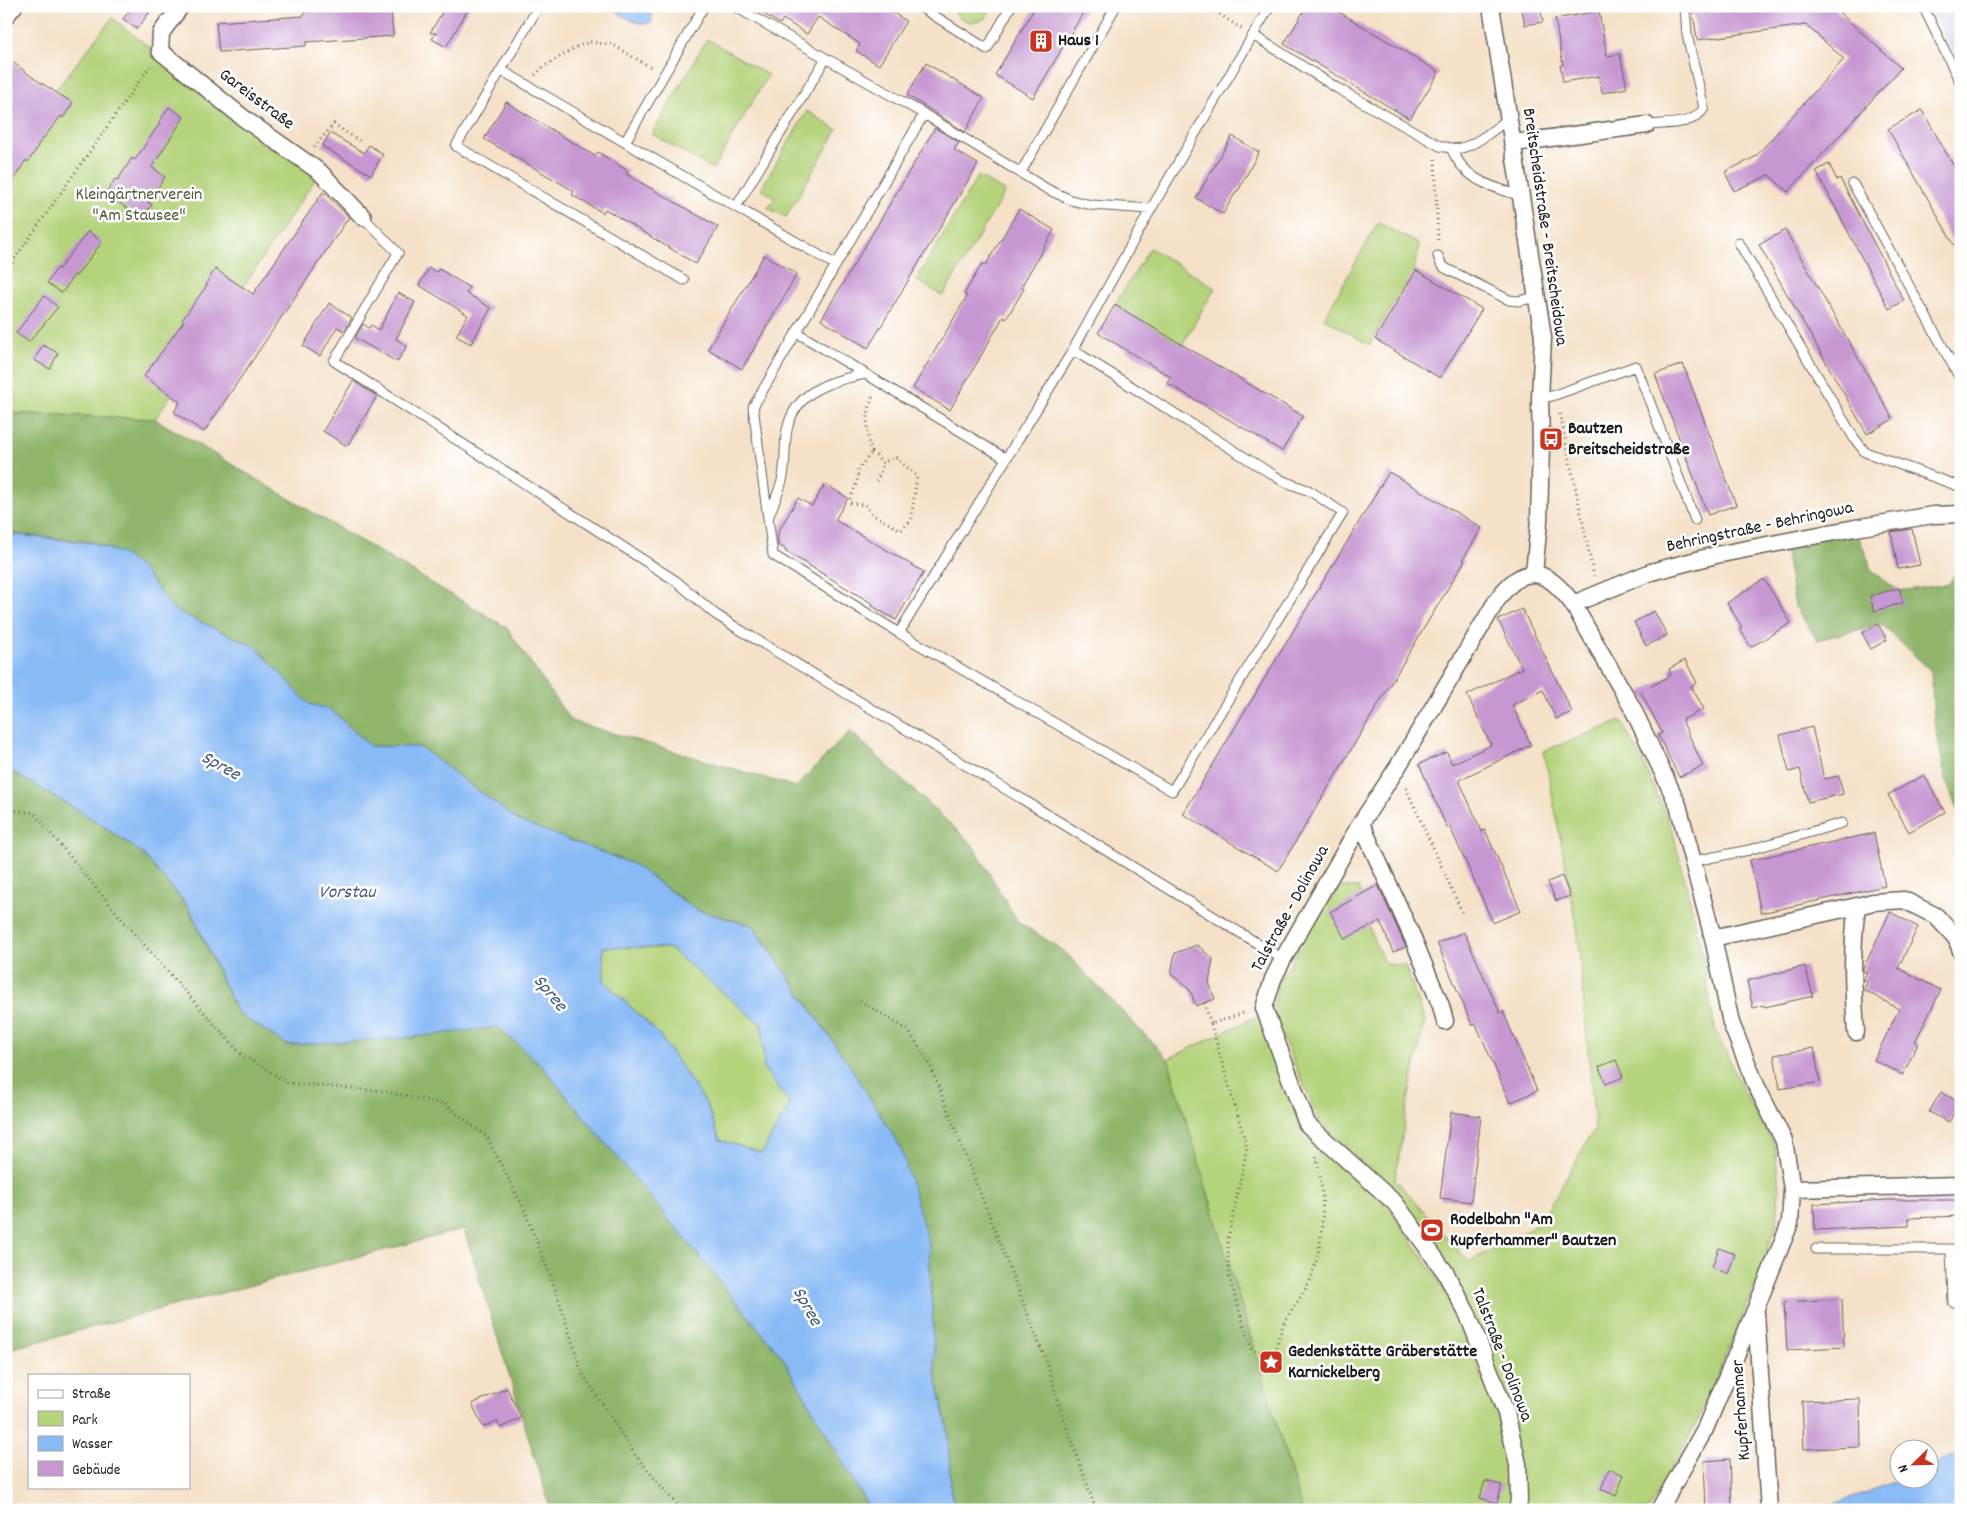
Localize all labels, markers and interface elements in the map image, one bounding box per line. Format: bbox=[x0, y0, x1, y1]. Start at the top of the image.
building icon: Haus 1 bbox=[1028, 28, 1054, 54]
place label: Haus 1 bbox=[1058, 29, 1099, 54]
street label: Gareisstraße bbox=[213, 63, 299, 137]
street label: Breitscheidstraße - Breitscheidowa bbox=[1515, 107, 1573, 348]
park label: Kleingärtnerverein "Am Stausee" bbox=[76, 183, 202, 229]
place label: Bautzen Breitscheidstraße bbox=[1568, 417, 1690, 463]
bus stop icon: Bautzen Breitscheidstraße bbox=[1538, 426, 1564, 452]
street label: Behringstraße - Behringowa bbox=[1664, 496, 1856, 560]
water label: Spree bbox=[196, 745, 246, 790]
street label: Talstraße - Dolinowa bbox=[1246, 841, 1336, 977]
water label: Vorstau bbox=[319, 880, 377, 907]
water label: Spree bbox=[526, 970, 574, 1020]
place label: Rodelbahn "Am Kupferhammer" Bautzen bbox=[1450, 1208, 1616, 1254]
sports icon: Rodelbahn "Am Kupferhammer" Bautzen bbox=[1419, 1217, 1445, 1243]
water label: Spree bbox=[784, 1283, 829, 1333]
street label: Talstraße - Dolinowa bbox=[1464, 1285, 1538, 1426]
place label: Gedenkstätte Gräberstätte Karnickelberg bbox=[1288, 1340, 1477, 1386]
place icon: Gedenkstätte Gräberstätte Karnickelberg bbox=[1258, 1349, 1284, 1375]
street label: Kupferhammer bbox=[1726, 1358, 1758, 1461]
legend bbox=[28, 1374, 190, 1488]
text: Straße bbox=[72, 1384, 111, 1406]
text: Park bbox=[72, 1410, 98, 1432]
text: Wasser bbox=[72, 1434, 113, 1456]
north arrow bbox=[1890, 1438, 1940, 1488]
text: Gebäude bbox=[72, 1460, 121, 1482]
text: N bbox=[1893, 1461, 1914, 1475]

